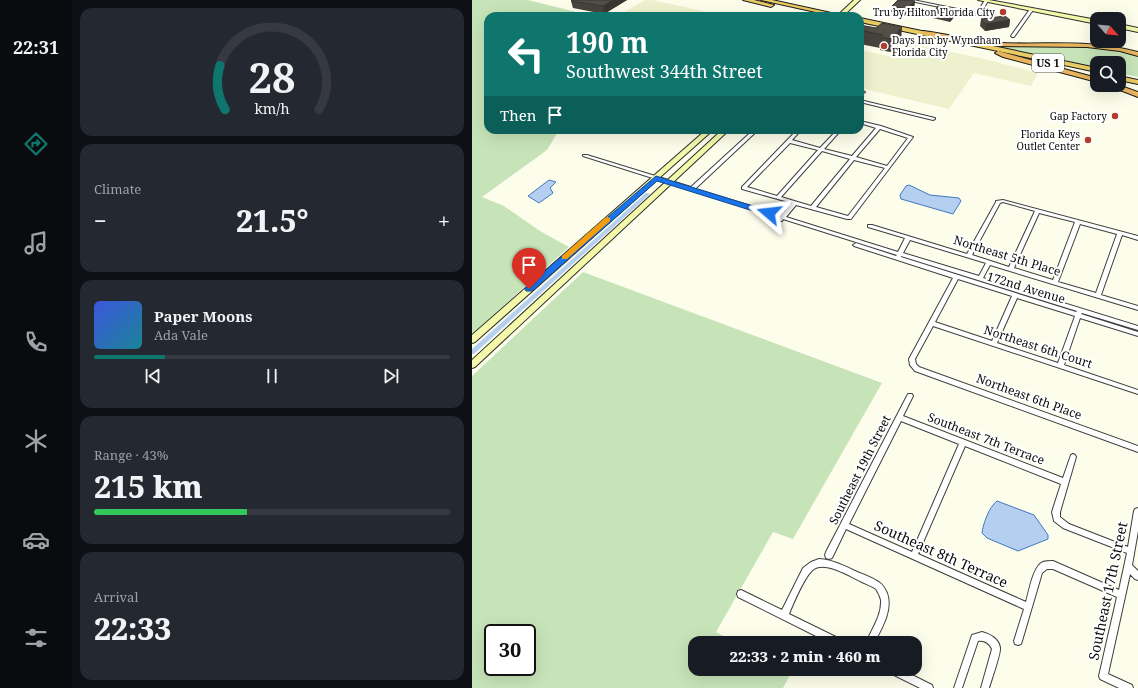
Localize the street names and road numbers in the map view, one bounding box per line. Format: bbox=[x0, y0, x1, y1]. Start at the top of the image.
road number: US 1 bbox=[1032, 54, 1064, 72]
street label: Northeast 5th Place bbox=[951, 231, 1063, 280]
street label: 172nd Avenue bbox=[985, 268, 1067, 308]
street label: Northeast 6th Court bbox=[982, 321, 1095, 372]
street label: Northeast 6th Place bbox=[974, 370, 1084, 424]
street label: Southeast 7th Terrace bbox=[925, 408, 1047, 469]
street label: Southeast 19th Street bbox=[825, 412, 895, 527]
street label: Southeast 8th Terrace bbox=[871, 515, 1011, 592]
street label: Southeast 17th Street bbox=[1084, 520, 1131, 662]

